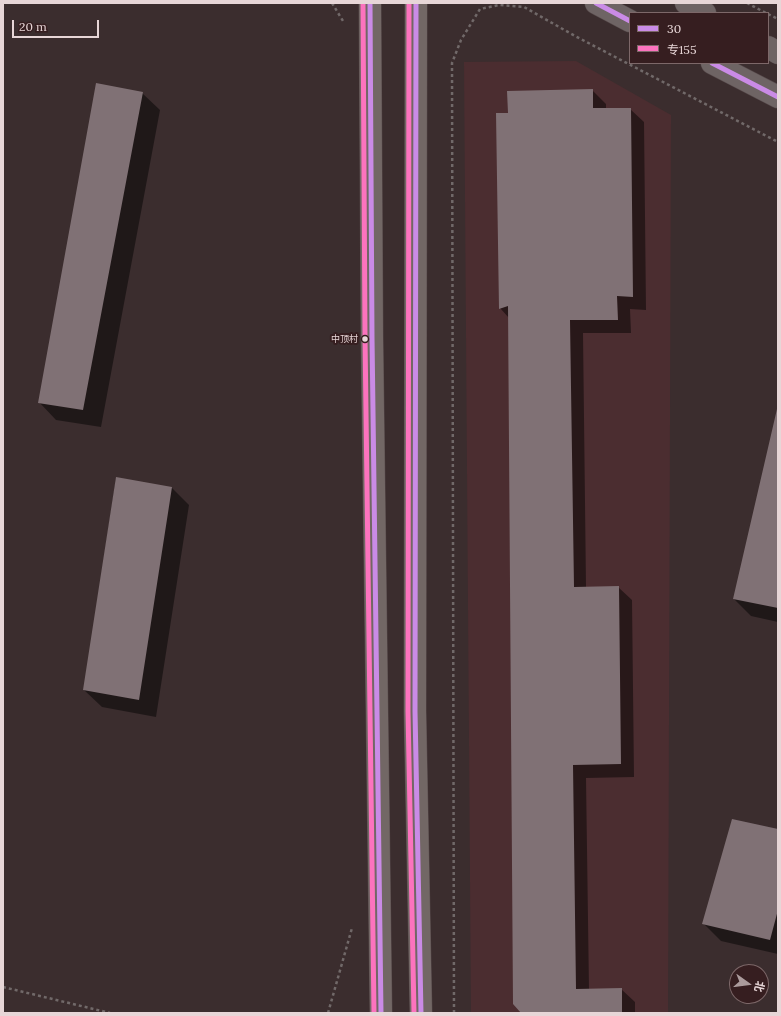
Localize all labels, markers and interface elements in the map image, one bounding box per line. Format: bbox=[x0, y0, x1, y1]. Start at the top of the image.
scale bar bbox=[14, 12, 101, 38]
legend bbox=[629, 12, 769, 64]
text: 20 m bbox=[19, 19, 47, 34]
text: 30 bbox=[667, 21, 681, 36]
text: 专155 bbox=[667, 42, 696, 57]
place label: 中顶村 bbox=[331, 334, 358, 344]
marker: 中顶村 bbox=[360, 334, 370, 344]
north arrow bbox=[729, 964, 769, 1004]
text: 北 bbox=[752, 980, 768, 994]

